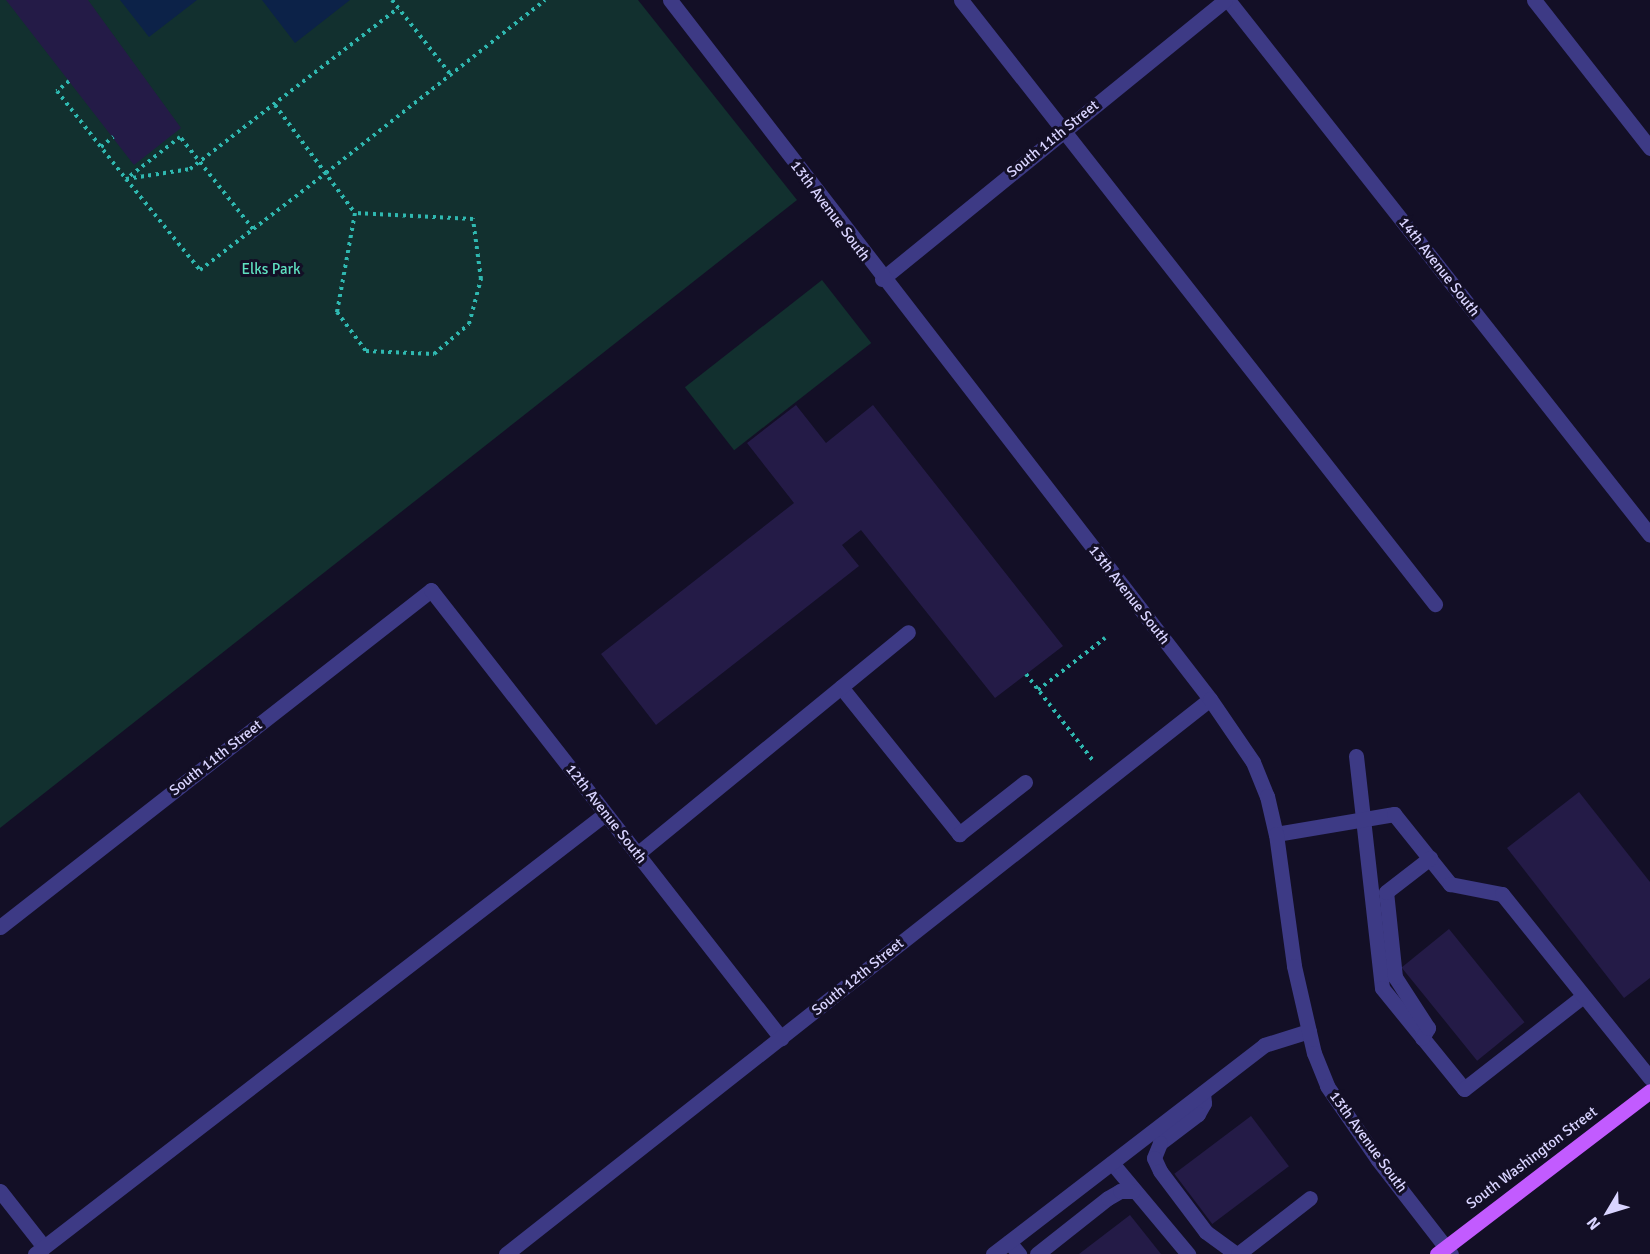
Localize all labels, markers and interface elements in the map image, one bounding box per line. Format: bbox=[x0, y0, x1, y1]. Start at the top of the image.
street label: South 11th Street bbox=[1003, 96, 1103, 182]
street label: 13th Avenue South bbox=[786, 157, 874, 265]
street label: 14th Avenue South bbox=[1395, 214, 1483, 320]
park label: Elks Park bbox=[241, 261, 301, 279]
street label: 13th Avenue South bbox=[1085, 542, 1173, 648]
street label: South 11th Street bbox=[166, 716, 266, 800]
street label: 12th Avenue South bbox=[562, 761, 650, 867]
street label: South 12th Street bbox=[808, 934, 908, 1020]
street label: 13th Avenue South bbox=[1325, 1088, 1411, 1196]
street label: South Washington Street bbox=[1463, 1103, 1601, 1213]
north arrow bbox=[1578, 1182, 1638, 1242]
text: N bbox=[1583, 1213, 1605, 1234]

